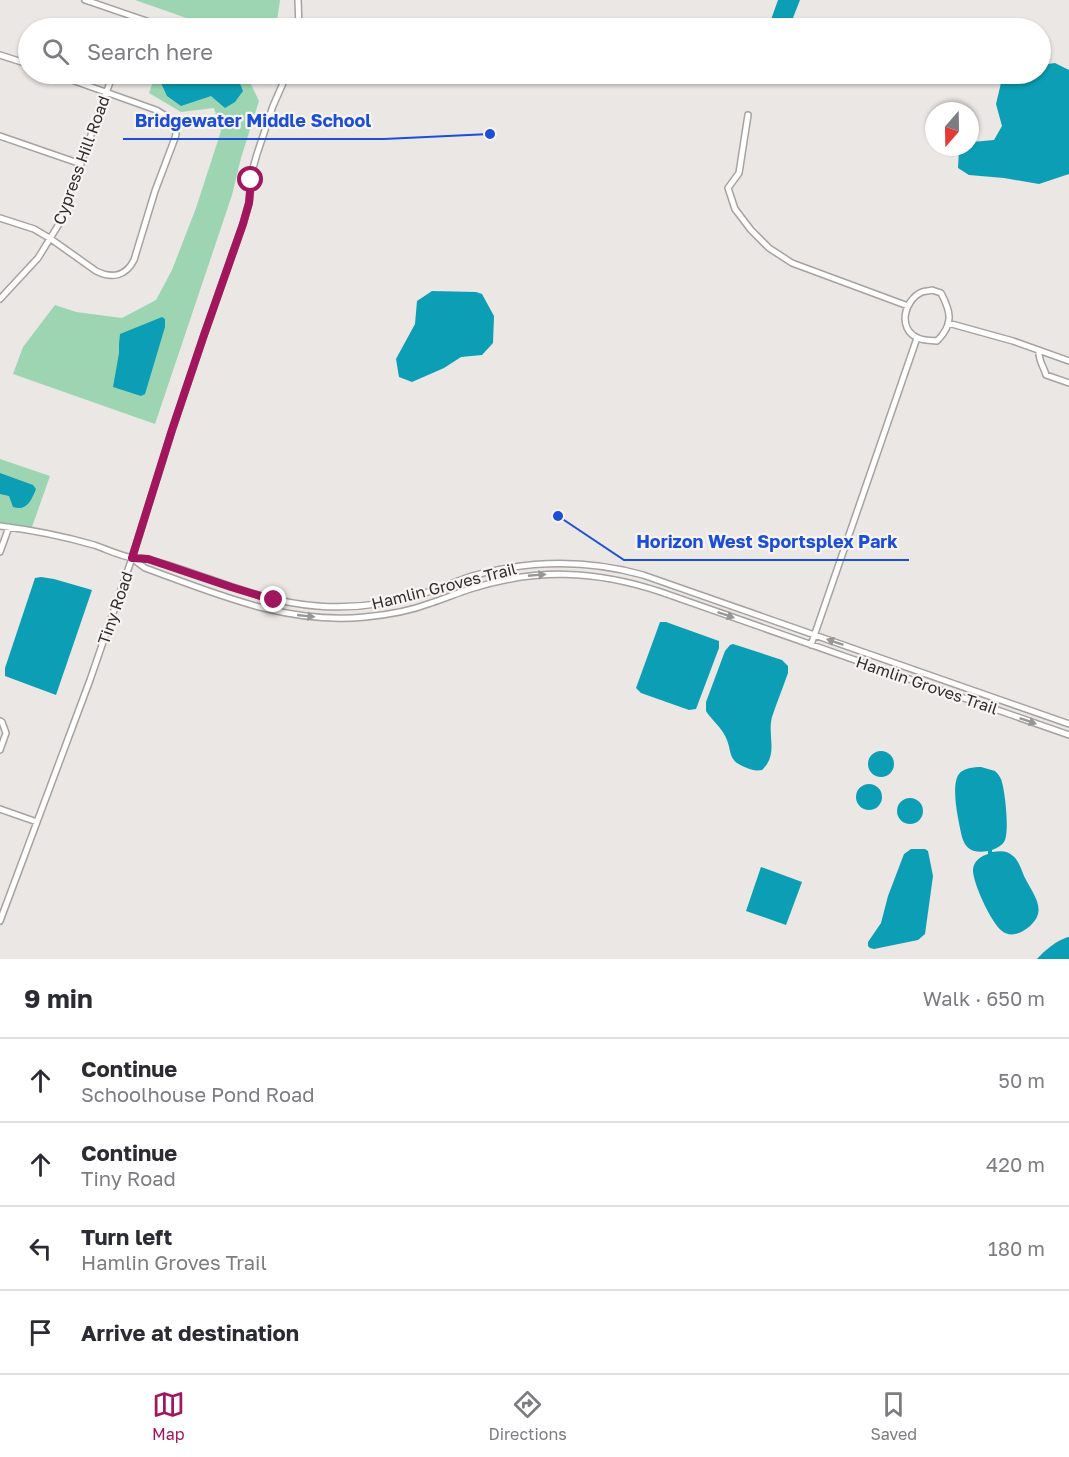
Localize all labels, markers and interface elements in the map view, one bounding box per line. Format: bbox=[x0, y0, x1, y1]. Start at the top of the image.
search box bbox=[18, 18, 1051, 84]
icon: search bbox=[39, 35, 72, 68]
text: Search here bbox=[87, 38, 213, 65]
street label: Cypress Hill Road bbox=[48, 93, 114, 227]
north arrow bbox=[925, 102, 979, 156]
callout: Bridgewater Middle School bbox=[123, 103, 384, 139]
text: Bridgewater Middle School bbox=[135, 109, 371, 131]
route start bbox=[237, 166, 263, 192]
callout: Horizon West Sportsplex Park bbox=[624, 524, 909, 560]
text: Horizon West Sportsplex Park bbox=[636, 530, 898, 552]
street label: Hamlin Groves Trail bbox=[369, 558, 519, 614]
street label: Tiny Road bbox=[93, 569, 137, 647]
one-way arrow bbox=[527, 570, 546, 580]
route end bbox=[260, 586, 286, 612]
one-way arrow bbox=[717, 610, 735, 620]
one-way arrow bbox=[296, 611, 315, 621]
one-way arrow bbox=[826, 636, 844, 646]
street label: Hamlin Groves Trail bbox=[853, 651, 1001, 719]
one-way arrow bbox=[1019, 716, 1037, 726]
text: 9 min bbox=[24, 983, 93, 1014]
text: Walk · 650 m bbox=[923, 986, 1045, 1010]
text: Continue bbox=[81, 1055, 177, 1082]
icon: ahead bbox=[24, 1064, 57, 1097]
text: 50 m bbox=[998, 1068, 1045, 1092]
text: Schoolhouse Pond Road bbox=[81, 1082, 315, 1106]
text: Continue bbox=[81, 1139, 177, 1166]
icon: ahead bbox=[24, 1148, 57, 1181]
text: 420 m bbox=[986, 1152, 1045, 1176]
text: Tiny Road bbox=[81, 1166, 176, 1190]
text: Turn left bbox=[81, 1223, 172, 1250]
icon: left bbox=[24, 1232, 57, 1265]
text: 180 m bbox=[988, 1236, 1045, 1260]
text: Hamlin Groves Trail bbox=[81, 1250, 267, 1274]
icon: arrive bbox=[24, 1316, 57, 1349]
text: Arrive at destination bbox=[81, 1319, 299, 1346]
tab: Map bbox=[152, 1388, 185, 1444]
tab: Directions bbox=[489, 1388, 567, 1444]
tab: Saved bbox=[870, 1388, 917, 1444]

